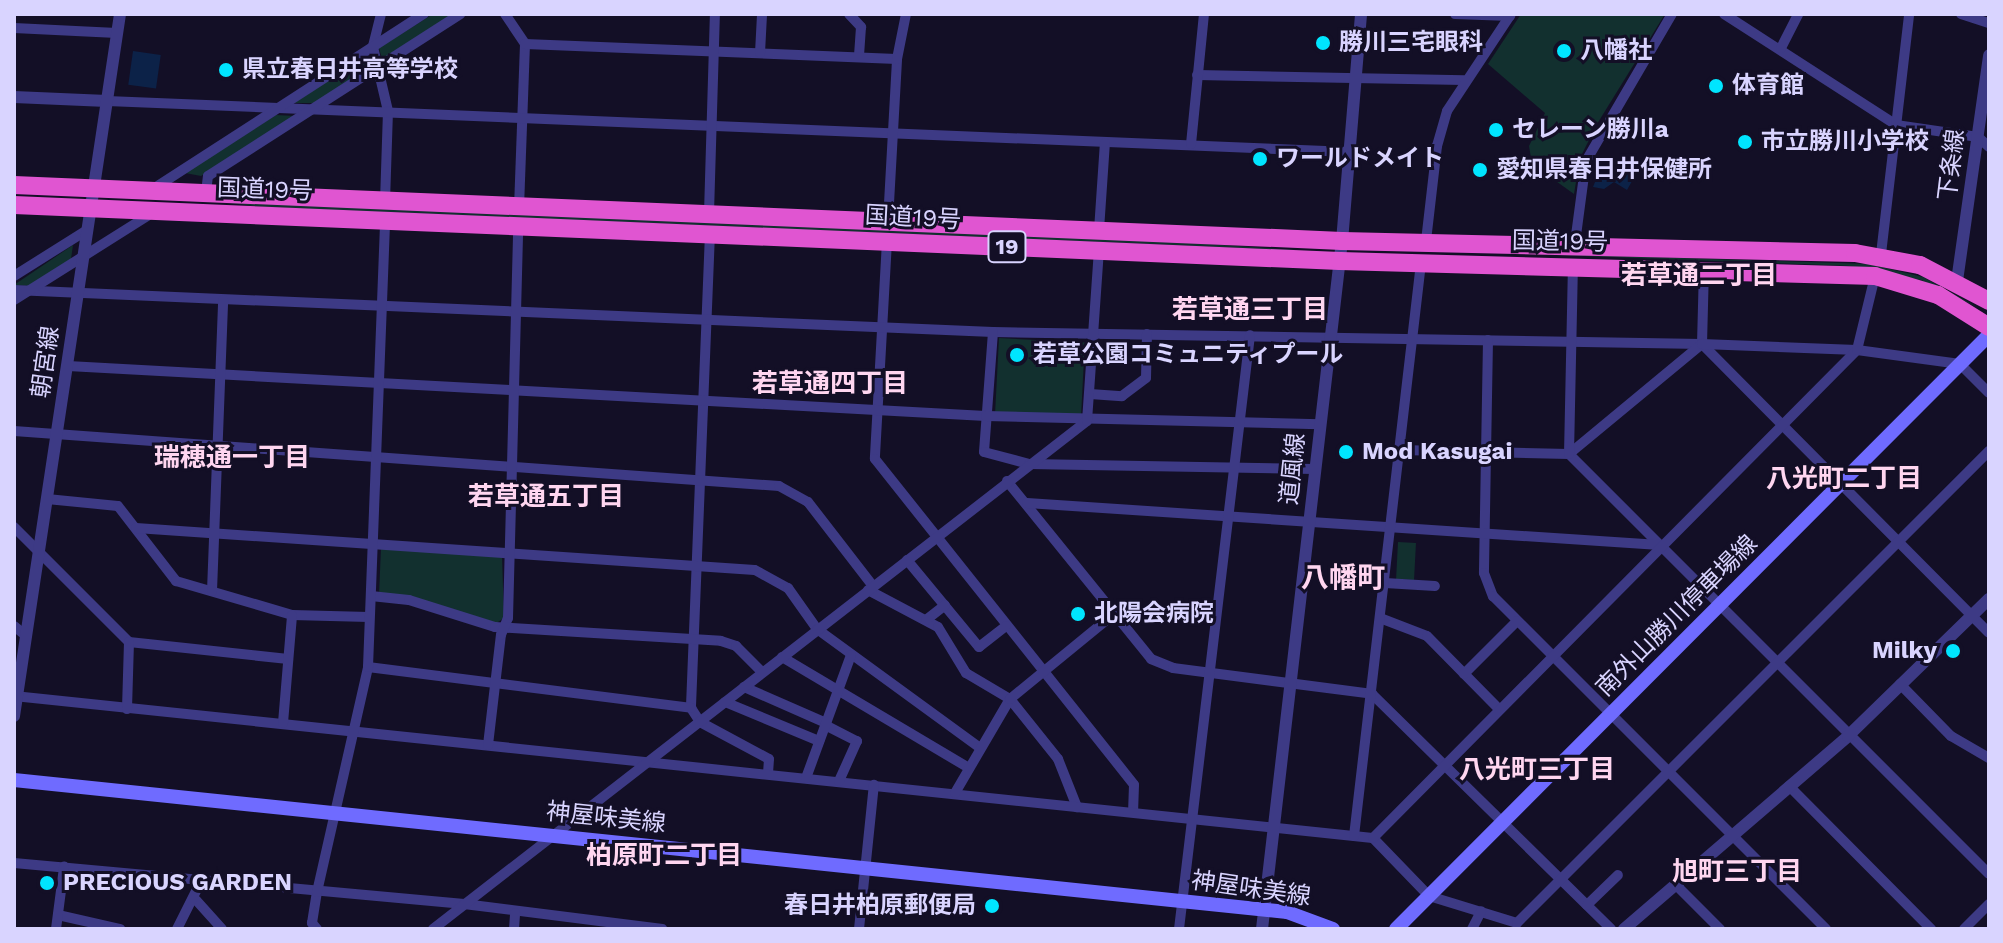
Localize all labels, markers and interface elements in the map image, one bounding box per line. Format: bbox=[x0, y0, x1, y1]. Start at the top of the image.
place label: 勝川三宅眼科 bbox=[1339, 29, 1483, 57]
marker: 勝川三宅眼科 bbox=[1314, 34, 1332, 52]
place label: 八幡社 bbox=[1580, 37, 1652, 65]
marker: 八幡社 bbox=[1555, 42, 1573, 60]
place label: 県立春日井高等学校 bbox=[242, 56, 458, 84]
marker: 県立春日井高等学校 bbox=[217, 61, 235, 79]
place label: 体育館 bbox=[1732, 72, 1804, 100]
marker: 体育館 bbox=[1707, 77, 1725, 95]
place label: セレーン勝川a bbox=[1512, 116, 1670, 144]
marker: セレーン勝川a bbox=[1487, 121, 1505, 139]
place label: 市立勝川小学校 bbox=[1761, 128, 1929, 156]
street label: 下条線 bbox=[1933, 128, 1971, 202]
marker: 市立勝川小学校 bbox=[1736, 133, 1754, 151]
place label: ワールドメイト bbox=[1276, 145, 1444, 173]
marker: ワールドメイト bbox=[1251, 150, 1269, 168]
place label: 愛知県春日井保健所 bbox=[1496, 156, 1712, 184]
marker: 愛知県春日井保健所 bbox=[1471, 161, 1489, 179]
street label: 国道19号 bbox=[216, 174, 314, 206]
street label: 国道19号 bbox=[864, 201, 962, 235]
street label: 国道19号 bbox=[1512, 227, 1608, 257]
road number: 19 bbox=[987, 229, 1027, 265]
district label: 若草通二丁目 bbox=[1621, 260, 1777, 292]
district label: 若草通三丁目 bbox=[1172, 294, 1328, 326]
street label: 朝宮線 bbox=[27, 324, 65, 400]
place label: 若草公園コミュニティプール bbox=[1033, 341, 1345, 369]
marker: 若草公園コミュニティプール bbox=[1008, 346, 1026, 364]
district label: 若草通四丁目 bbox=[752, 368, 908, 400]
street label: 道風線 bbox=[1275, 432, 1311, 506]
place label: Mod Kasugai bbox=[1362, 438, 1512, 466]
district label: 瑞穂通一丁目 bbox=[154, 442, 310, 474]
marker: Mod Kasugai bbox=[1337, 443, 1355, 461]
district label: 八光町二丁目 bbox=[1766, 463, 1922, 495]
district label: 若草通五丁目 bbox=[468, 481, 624, 513]
street label: 南外山勝川停車場線 bbox=[1590, 529, 1764, 703]
district label: 八幡町 bbox=[1301, 561, 1385, 595]
place label: 北陽会病院 bbox=[1094, 600, 1214, 628]
marker: 北陽会病院 bbox=[1069, 605, 1087, 623]
place label: Milky bbox=[1872, 637, 1937, 665]
marker: Milky bbox=[1944, 642, 1962, 660]
district label: 八光町三丁目 bbox=[1459, 754, 1615, 786]
street label: 神屋味美線 bbox=[545, 797, 667, 839]
district label: 柏原町二丁目 bbox=[586, 840, 742, 872]
district label: 旭町三丁目 bbox=[1672, 856, 1802, 888]
street label: 神屋味美線 bbox=[1190, 866, 1312, 912]
place label: PRECIOUS GARDEN bbox=[63, 869, 292, 897]
marker: PRECIOUS GARDEN bbox=[38, 874, 56, 892]
place label: 春日井柏原郵便局 bbox=[784, 892, 976, 920]
marker: 春日井柏原郵便局 bbox=[983, 897, 1001, 915]

